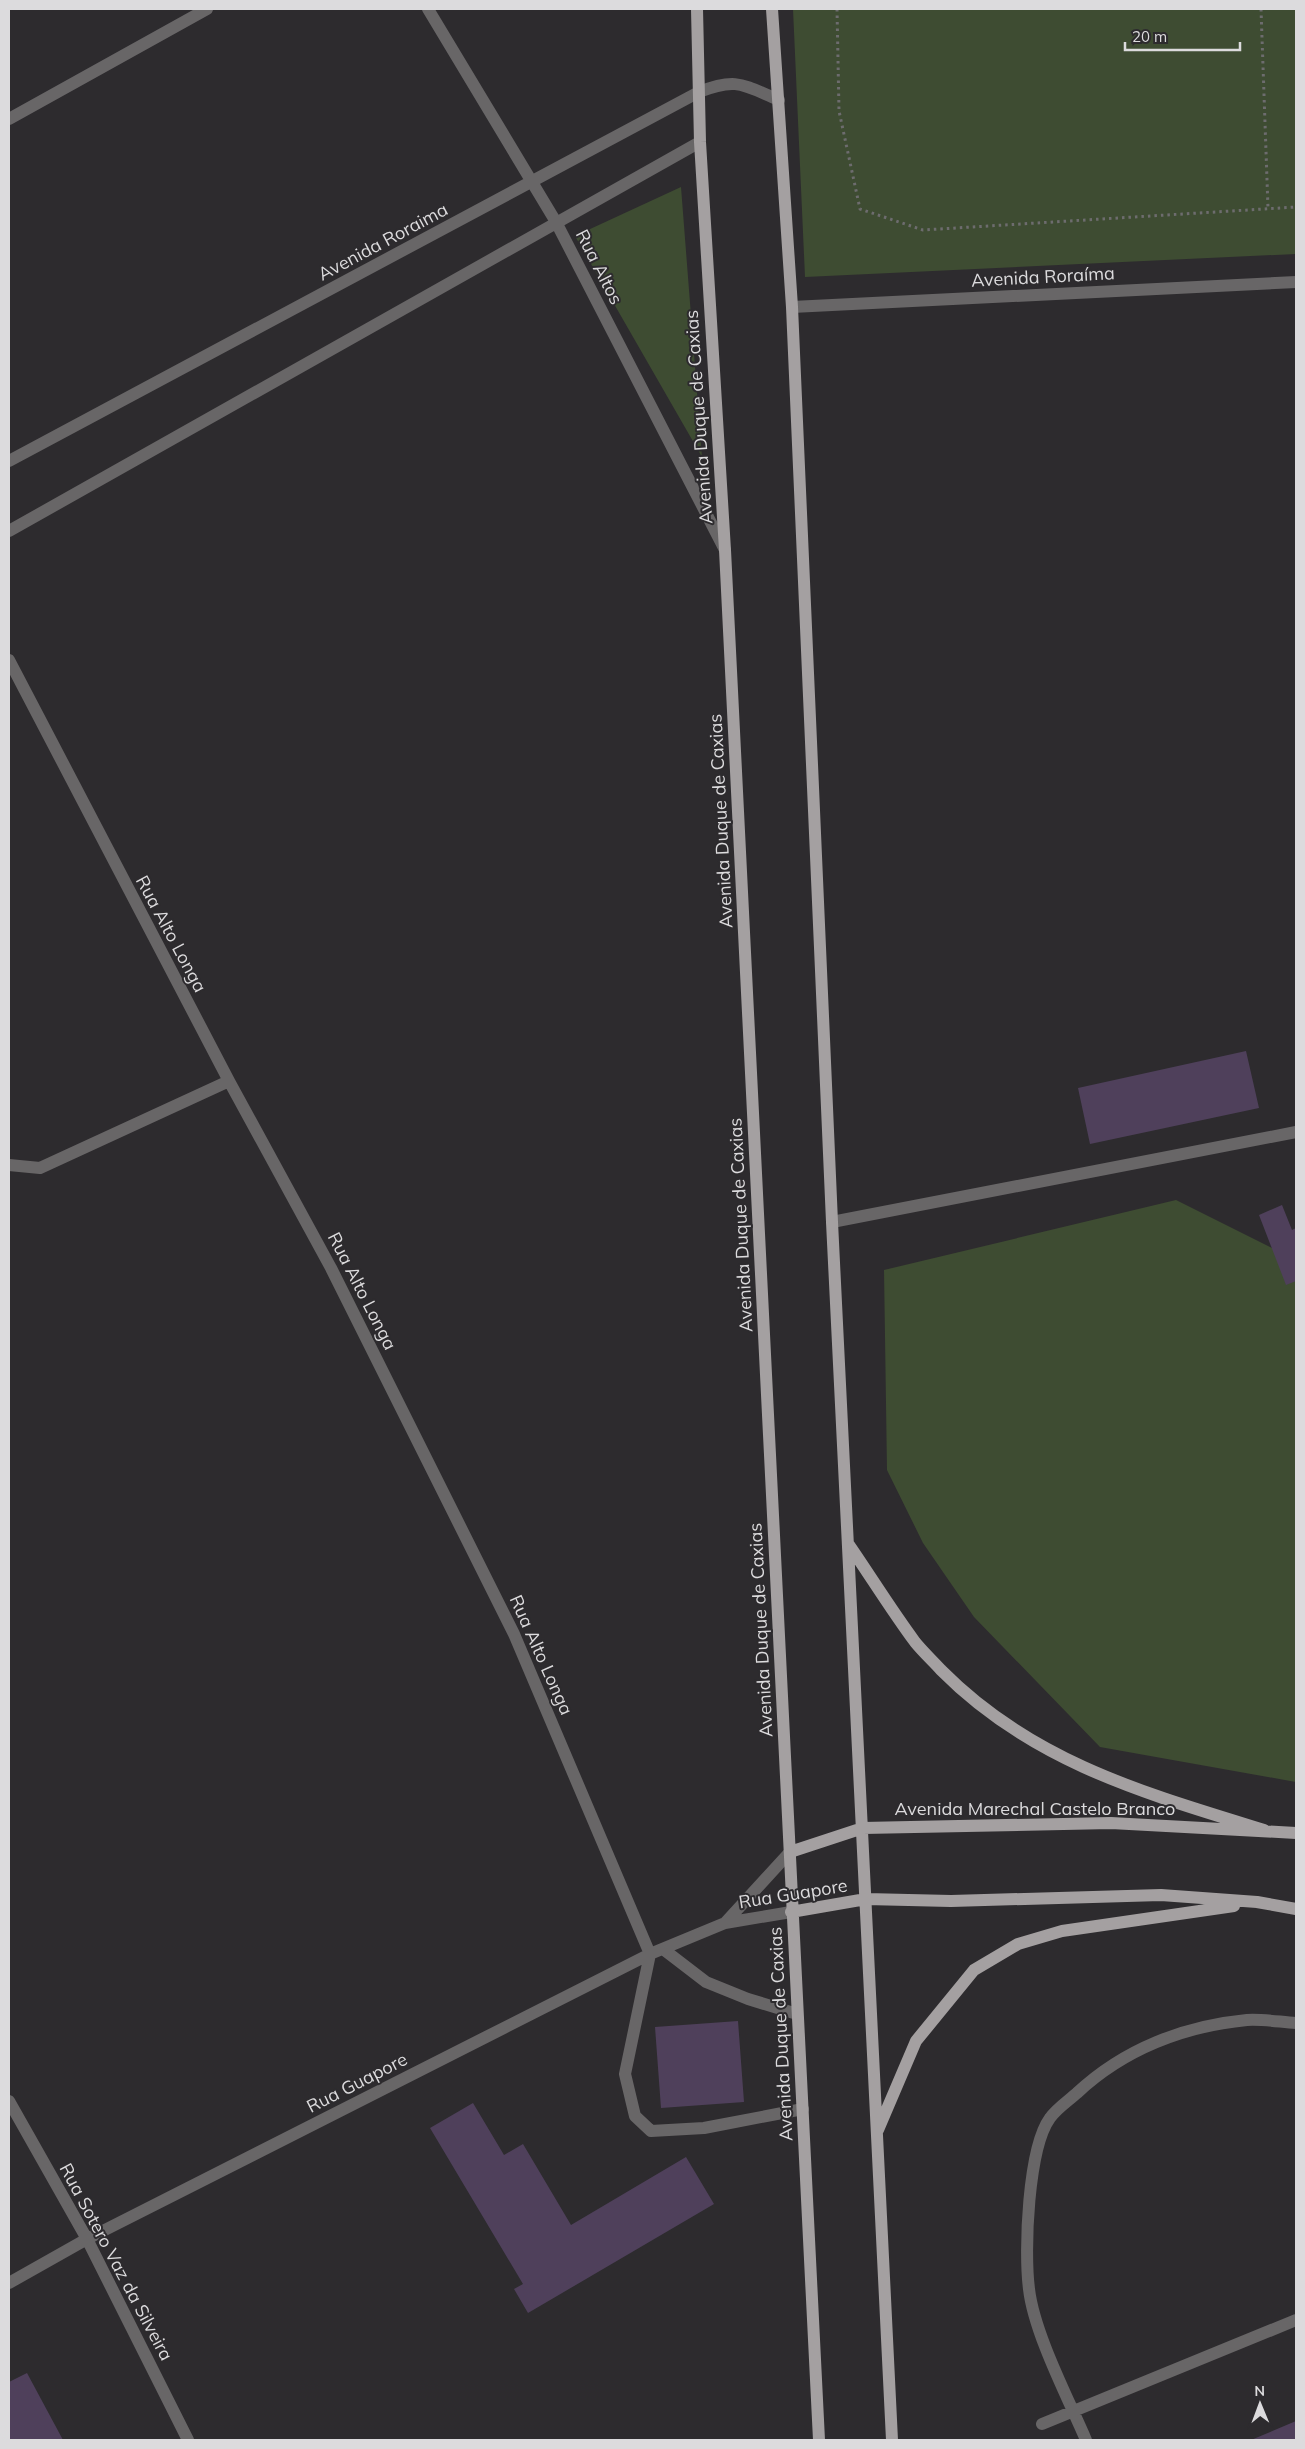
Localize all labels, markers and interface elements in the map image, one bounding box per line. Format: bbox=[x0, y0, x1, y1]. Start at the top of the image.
scale bar bbox=[1125, 20, 1240, 52]
text: 20 m bbox=[1132, 27, 1167, 46]
street label: Avenida Roraima bbox=[314, 198, 452, 285]
street label: Rua Altos bbox=[571, 225, 628, 308]
street label: Avenida Roraíma bbox=[971, 261, 1115, 292]
street label: Avenida Duque de Caxias bbox=[680, 309, 717, 525]
street label: Avenida Duque de Caxias bbox=[703, 713, 738, 929]
street label: Rua Alto Longa bbox=[131, 871, 212, 996]
street label: Avenida Duque de Caxias bbox=[723, 1117, 758, 1333]
street label: Rua Alto Longa bbox=[323, 1228, 402, 1354]
street label: Avenida Duque de Caxias bbox=[743, 1522, 778, 1738]
street label: Rua Alto Longa bbox=[505, 1591, 578, 1719]
street label: Avenida Marechal Castelo Branco bbox=[895, 1797, 1175, 1820]
street label: Rua Guapore bbox=[737, 1874, 849, 1913]
street label: Avenida Duque de Caxias bbox=[763, 1926, 798, 2142]
street label: Rua Guapore bbox=[303, 2047, 411, 2118]
street label: Rua Sotero Vaz da Silveira bbox=[55, 2159, 178, 2364]
north arrow bbox=[1235, 2379, 1285, 2429]
text: N bbox=[1254, 2382, 1265, 2400]

